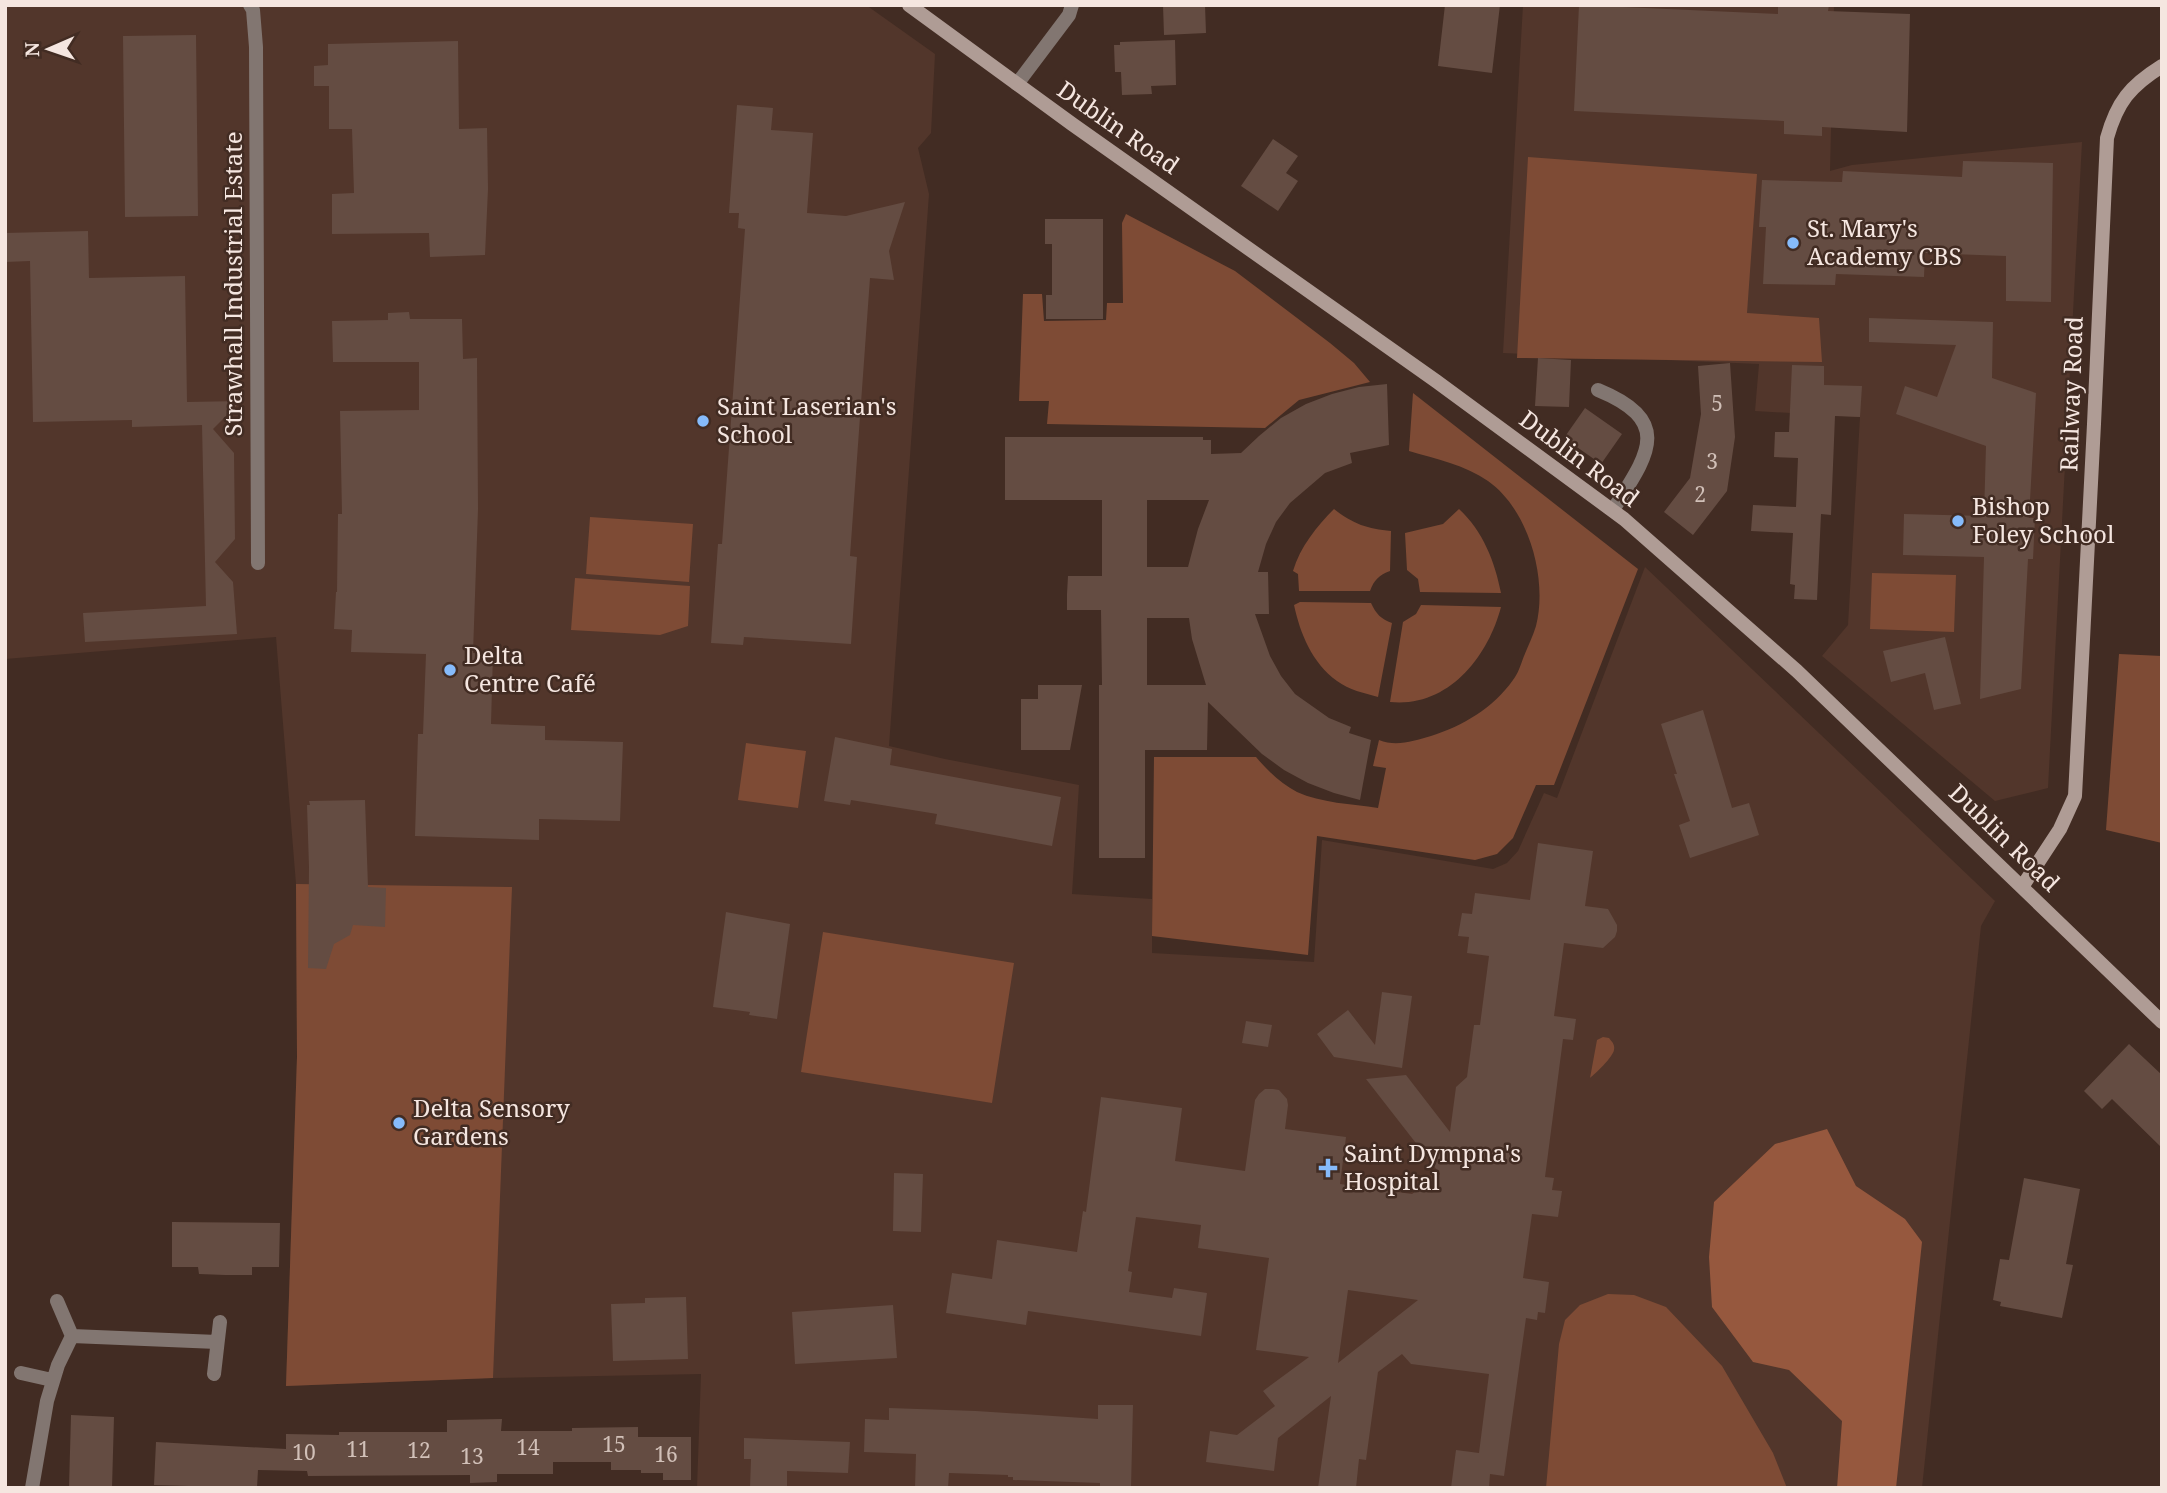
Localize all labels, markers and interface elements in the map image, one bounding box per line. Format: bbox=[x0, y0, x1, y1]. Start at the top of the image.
north arrow bbox=[14, 14, 84, 84]
text: N bbox=[19, 42, 45, 58]
street label: Dublin Road bbox=[1051, 72, 1187, 181]
street label: Strawhall Industrial Estate bbox=[216, 131, 249, 437]
place label: St. Mary's Academy CBS bbox=[1807, 211, 1962, 272]
marker: St. Mary's Academy CBS bbox=[1785, 235, 1801, 251]
street label: Railway Road bbox=[2051, 315, 2090, 472]
place label: Saint Laserian's School bbox=[717, 389, 897, 450]
house number: 5 bbox=[1711, 389, 1723, 417]
street label: Dublin Road bbox=[1513, 402, 1647, 514]
marker: Saint Laserian's School bbox=[695, 413, 711, 429]
house number: 3 bbox=[1706, 447, 1718, 475]
house number: 2 bbox=[1694, 480, 1706, 508]
place label: Bishop Foley School bbox=[1972, 489, 2115, 550]
marker: Bishop Foley School bbox=[1950, 513, 1966, 529]
place label: Delta Centre Café bbox=[464, 638, 596, 699]
marker: Delta Centre Café bbox=[442, 662, 458, 678]
street label: Dublin Road bbox=[1942, 776, 2068, 898]
place label: Delta Sensory Gardens bbox=[413, 1091, 570, 1152]
marker: Delta Sensory Gardens bbox=[391, 1115, 407, 1131]
place label: Saint Dympna's Hospital bbox=[1344, 1136, 1521, 1197]
marker: Saint Dympna's Hospital bbox=[1318, 1158, 1338, 1178]
house number: 15 bbox=[602, 1430, 626, 1458]
house number: 14 bbox=[516, 1433, 540, 1461]
house number: 11 bbox=[346, 1435, 370, 1463]
house number: 12 bbox=[407, 1436, 431, 1464]
house number: 10 bbox=[292, 1438, 316, 1466]
house number: 16 bbox=[654, 1440, 678, 1468]
house number: 13 bbox=[460, 1442, 484, 1470]

